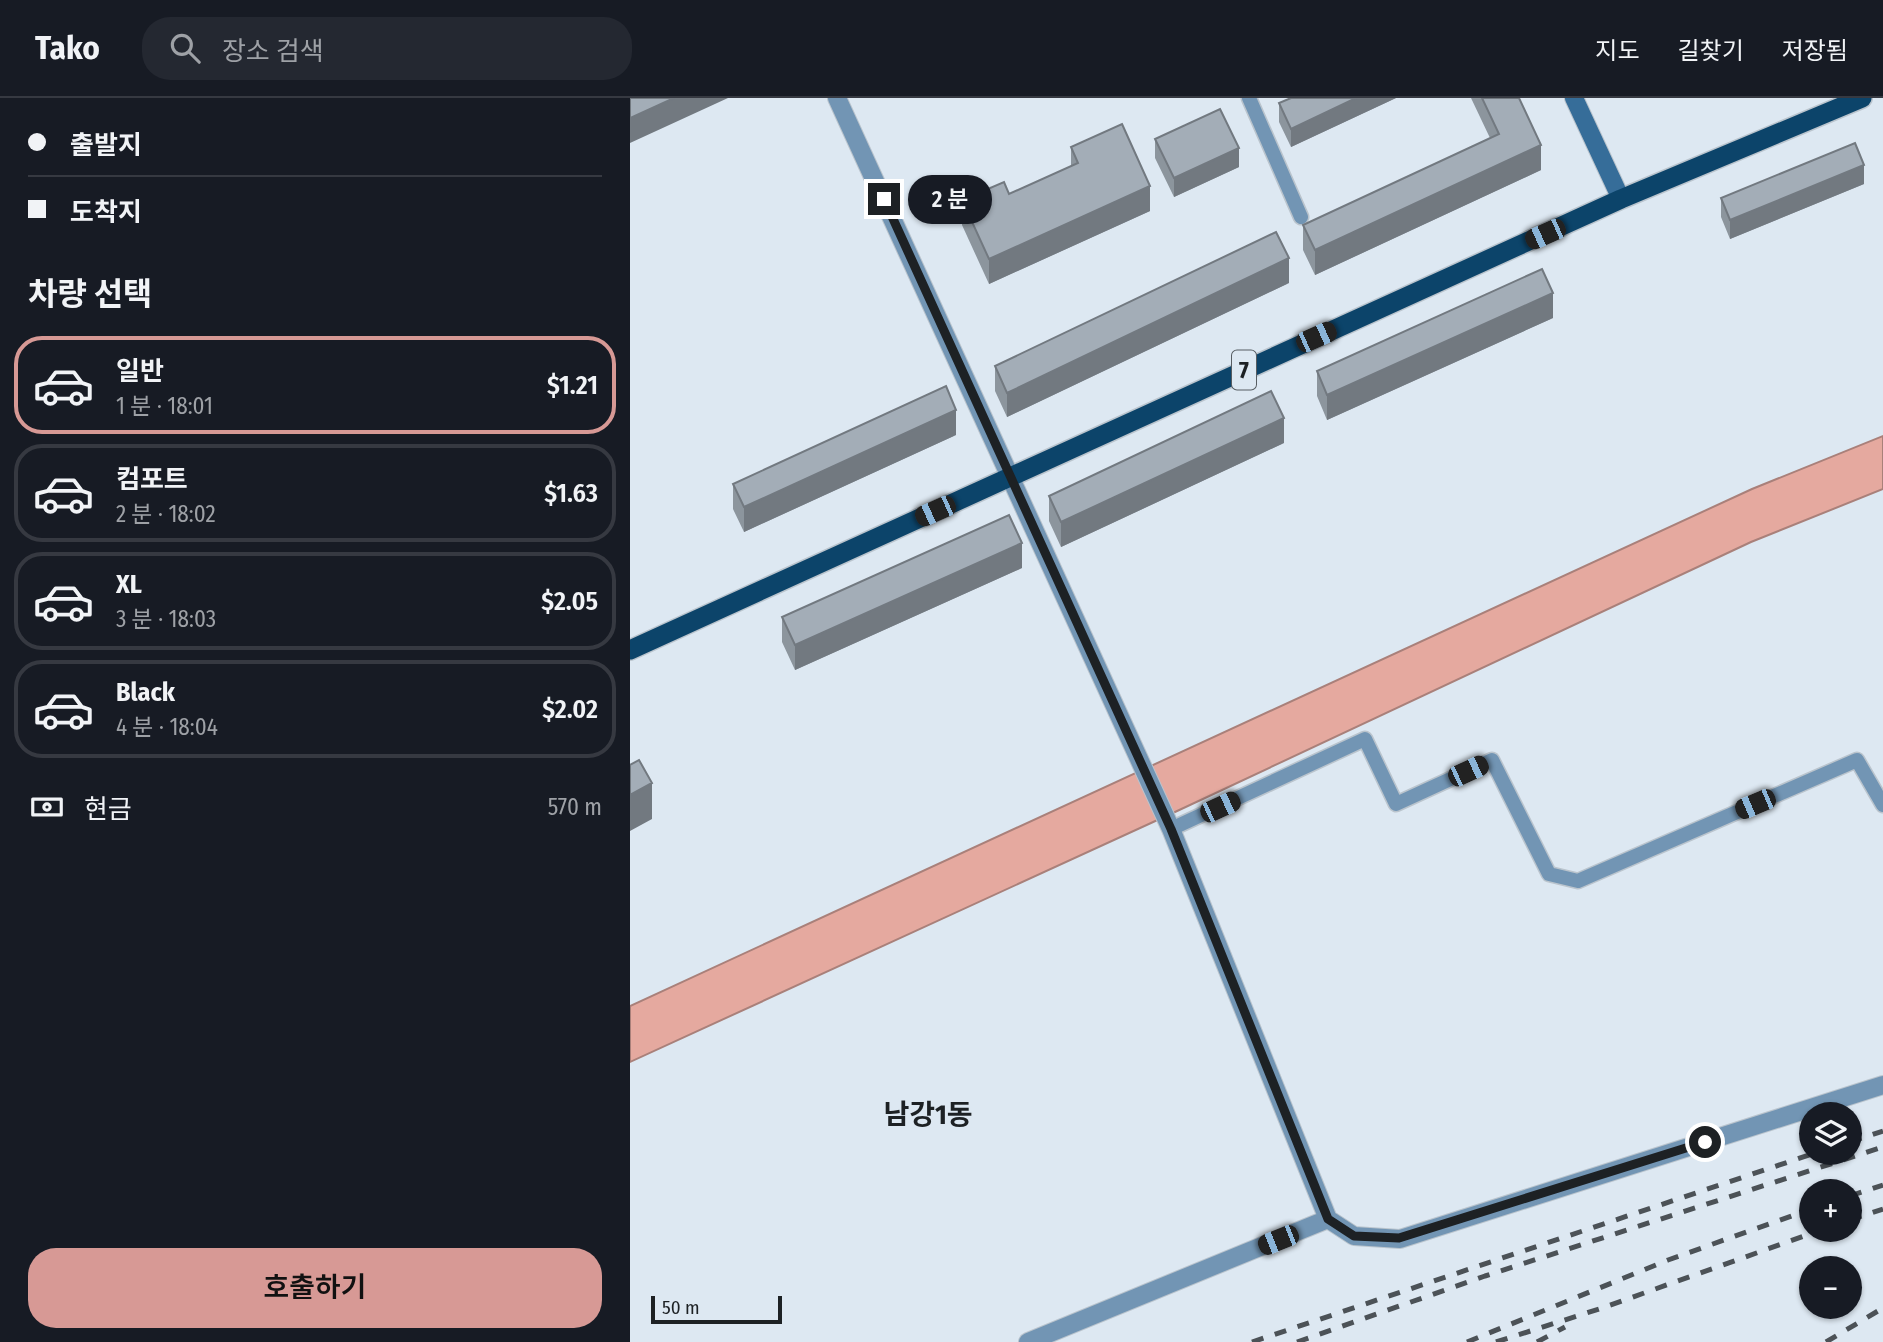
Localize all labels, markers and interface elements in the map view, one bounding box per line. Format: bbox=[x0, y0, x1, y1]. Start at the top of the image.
search box bbox=[142, 17, 632, 80]
text: Tako bbox=[35, 28, 100, 68]
icon: search bbox=[166, 29, 204, 67]
text: 장소 검색 bbox=[222, 36, 324, 67]
text: 지도 bbox=[1595, 37, 1640, 65]
text: 길찾기 bbox=[1678, 37, 1744, 65]
text: 저장됨 bbox=[1782, 37, 1848, 65]
text: 출발지 bbox=[70, 130, 142, 161]
callout: 2 분 bbox=[908, 174, 992, 224]
route end bbox=[868, 183, 900, 215]
text: 2 분 bbox=[932, 185, 968, 213]
text: 도착지 bbox=[70, 197, 142, 228]
car bbox=[1522, 216, 1569, 252]
text: 차량 선택 bbox=[28, 275, 152, 313]
car bbox=[1293, 319, 1340, 355]
road number: 7 bbox=[1232, 350, 1256, 390]
icon: car bbox=[32, 354, 95, 417]
text: 일반 bbox=[116, 356, 164, 387]
text: $1.21 bbox=[547, 370, 598, 401]
text: 1 분 · 18:01 bbox=[116, 392, 213, 420]
icon: car bbox=[32, 462, 95, 525]
text: 컴포트 bbox=[116, 464, 188, 495]
text: $1.63 bbox=[544, 478, 598, 509]
car bbox=[912, 493, 959, 529]
text: 2 분 · 18:02 bbox=[116, 500, 216, 528]
text: XL bbox=[116, 569, 142, 600]
icon: car bbox=[32, 570, 95, 633]
text: $2.05 bbox=[541, 586, 598, 617]
text: 3 분 · 18:03 bbox=[116, 605, 216, 633]
text: Black bbox=[116, 677, 175, 708]
icon: car bbox=[32, 678, 95, 741]
text: $2.02 bbox=[542, 694, 598, 725]
text: 4 분 · 18:04 bbox=[116, 713, 218, 741]
car bbox=[1445, 753, 1492, 789]
car bbox=[1732, 786, 1779, 822]
icon: cash bbox=[28, 788, 66, 826]
car bbox=[1197, 789, 1244, 825]
text: 570 m bbox=[548, 793, 602, 821]
text: 현금 bbox=[84, 794, 132, 825]
district label: 남강1동 bbox=[883, 1098, 973, 1131]
map controls bbox=[1799, 1102, 1862, 1319]
button: layers bbox=[1799, 1102, 1862, 1165]
route start bbox=[1689, 1126, 1721, 1158]
button: + bbox=[1799, 1179, 1862, 1242]
car bbox=[1255, 1222, 1302, 1258]
button: 호출하기 bbox=[28, 1248, 602, 1328]
button: − bbox=[1799, 1256, 1862, 1319]
scale bar bbox=[651, 1293, 782, 1325]
text: 50 m bbox=[662, 1296, 700, 1319]

